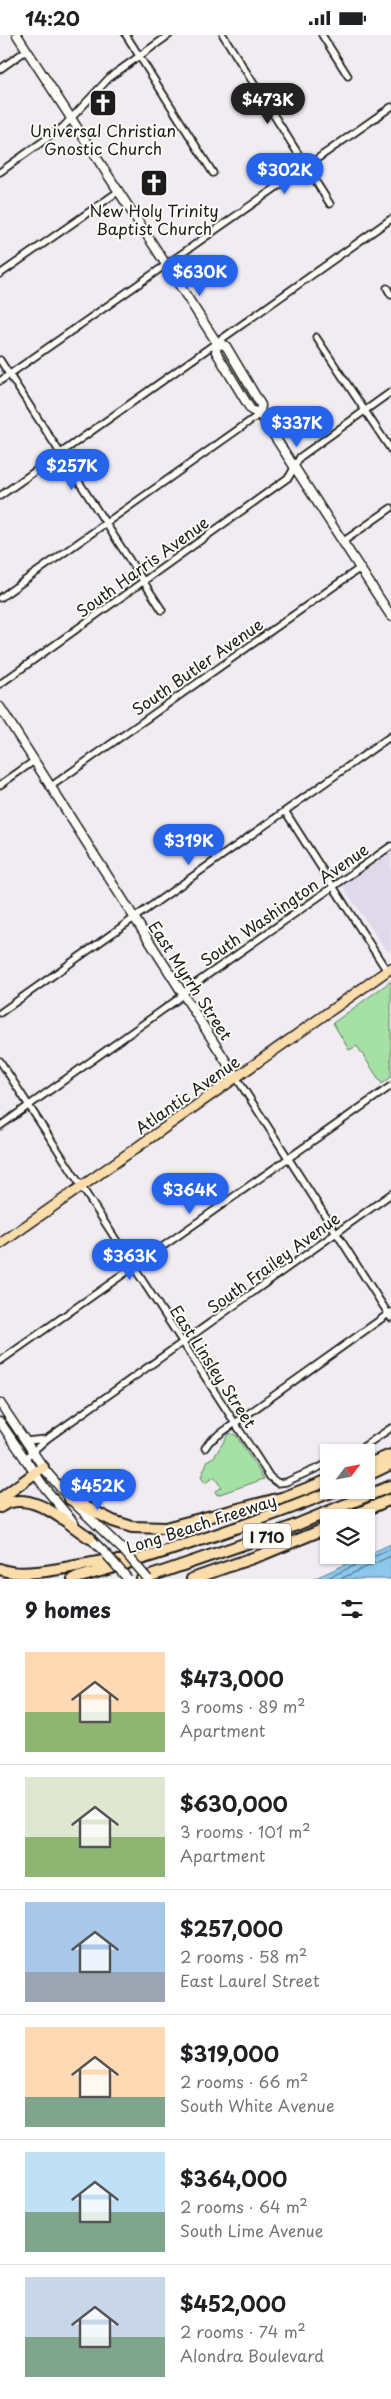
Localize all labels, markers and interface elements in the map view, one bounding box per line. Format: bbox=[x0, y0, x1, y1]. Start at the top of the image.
text: 14:20 bbox=[25, 4, 80, 32]
pin: $473K bbox=[233, 83, 303, 125]
text: $473K bbox=[242, 87, 294, 111]
church icon: Universal Christian Gnostic Church bbox=[88, 88, 118, 118]
place label: Universal Christian Gnostic Church bbox=[30, 118, 176, 160]
pin: $302K bbox=[250, 153, 320, 195]
text: $302K bbox=[257, 157, 313, 181]
church icon: New Holy Trinity Baptist Church bbox=[139, 168, 169, 198]
place label: New Holy Trinity Baptist Church bbox=[89, 198, 219, 240]
pin: $630K bbox=[165, 255, 235, 297]
text: $630K bbox=[173, 259, 227, 283]
pin: $337K bbox=[262, 405, 332, 448]
text: $337K bbox=[272, 410, 322, 434]
pin: $257K bbox=[37, 449, 107, 491]
text: $257K bbox=[46, 453, 98, 477]
street label: South Harris Avenue bbox=[71, 510, 213, 622]
street label: South Butler Avenue bbox=[127, 612, 267, 720]
pin: $319K bbox=[154, 823, 224, 866]
text: $319K bbox=[164, 828, 214, 852]
street label: South Washington Avenue bbox=[195, 837, 373, 971]
street label: East Myrrh Street bbox=[143, 916, 239, 1045]
street label: Atlantic Avenue bbox=[130, 1049, 244, 1139]
pin: $364K bbox=[155, 1173, 225, 1215]
text: $364K bbox=[163, 1177, 217, 1201]
street label: South Frailey Avenue bbox=[202, 1205, 344, 1318]
pin: $363K bbox=[95, 1239, 165, 1281]
text: $363K bbox=[103, 1243, 157, 1267]
street label: East Linsley Street bbox=[165, 1300, 263, 1433]
north arrow bbox=[320, 1444, 375, 1499]
map controls bbox=[320, 1444, 375, 1564]
pin: $452K bbox=[63, 1469, 133, 1511]
text: $452K bbox=[71, 1473, 125, 1497]
street label: Long Beach Freeway bbox=[123, 1487, 279, 1559]
button: layers bbox=[320, 1509, 375, 1564]
road number: I 710 bbox=[243, 1523, 291, 1549]
text: 9 homes bbox=[25, 1593, 111, 1625]
icon: filters bbox=[338, 1595, 366, 1623]
text: $473,000 bbox=[180, 1662, 284, 1694]
icon: home bbox=[65, 1672, 125, 1732]
text: 3 rooms · 89 m² bbox=[180, 1694, 305, 1718]
text: Apartment bbox=[180, 1718, 265, 1742]
text: $630,000 bbox=[180, 1787, 288, 1819]
icon: home bbox=[65, 1797, 125, 1857]
text: 3 rooms · 101 m² bbox=[180, 1819, 311, 1843]
text: Apartment bbox=[180, 1843, 265, 1867]
text: $257,000 bbox=[180, 1912, 283, 1944]
icon: home bbox=[65, 1922, 125, 1982]
text: 2 rooms · 58 m² bbox=[180, 1944, 307, 1968]
text: East Laurel Street bbox=[180, 1968, 319, 1992]
text: $319,000 bbox=[180, 2037, 279, 2069]
icon: home bbox=[65, 2047, 125, 2107]
text: 2 rooms · 66 m² bbox=[180, 2069, 308, 2093]
text: South White Avenue bbox=[180, 2093, 334, 2117]
text: $364,000 bbox=[180, 2162, 287, 2194]
icon: home bbox=[65, 2172, 125, 2232]
text: 2 rooms · 64 m² bbox=[180, 2194, 308, 2218]
text: South Lime Avenue bbox=[180, 2218, 323, 2242]
text: $452,000 bbox=[180, 2287, 286, 2319]
icon: home bbox=[65, 2297, 125, 2357]
text: 2 rooms · 74 m² bbox=[180, 2319, 306, 2343]
text: Alondra Boulevard bbox=[180, 2343, 324, 2367]

